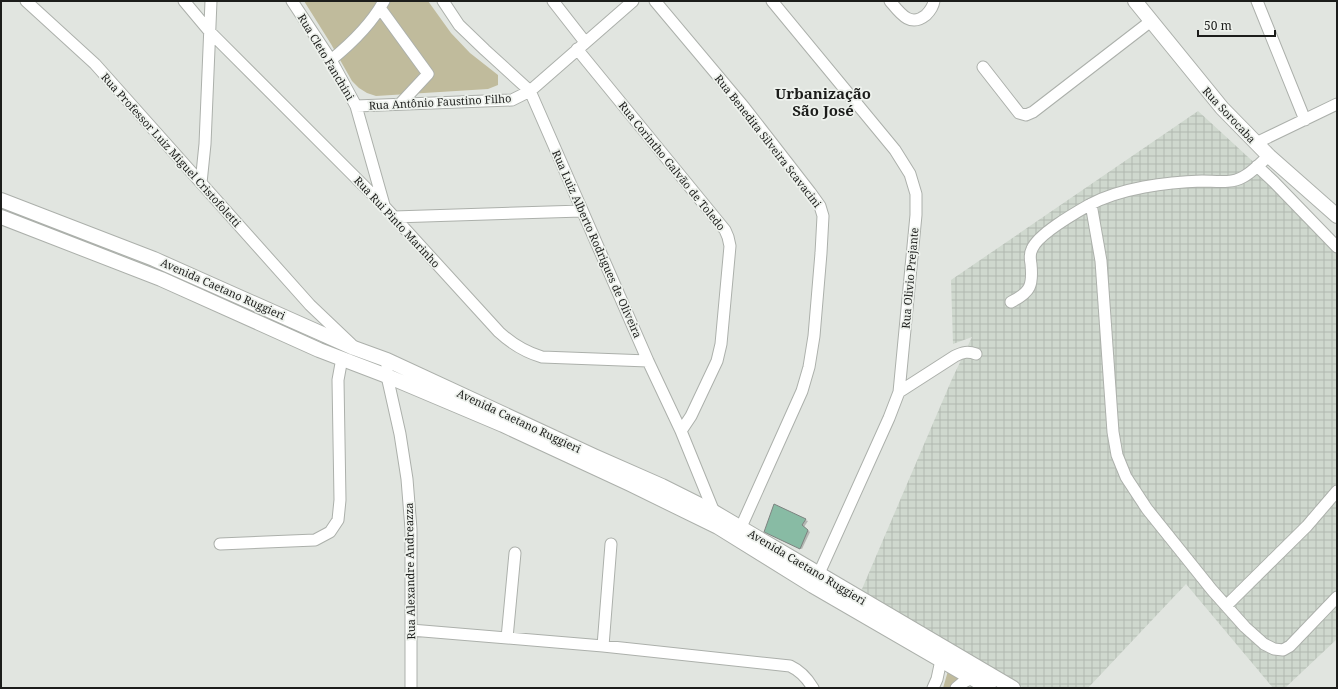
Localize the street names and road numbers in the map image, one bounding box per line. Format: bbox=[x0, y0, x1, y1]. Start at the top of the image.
street label: Rua Cleto Fanchini bbox=[295, 11, 358, 103]
street label: Rua Professor Luiz Miguel Cristofoletti bbox=[98, 70, 245, 230]
street label: Rua Benedita Silveira Scavacini bbox=[712, 71, 825, 211]
street label: Rua Sorocaba bbox=[1199, 83, 1259, 146]
street label: Rua Antônio Faustino Filho bbox=[368, 90, 512, 113]
street label: Rua Corintho Galvão de Toledo bbox=[616, 98, 729, 233]
street label: Rua Luiz Alberto Rodrigues de Oliveira bbox=[549, 147, 646, 340]
street label: Rua Rui Pinto Marinho bbox=[351, 173, 444, 271]
street label: Rua Olivio Prejante bbox=[898, 227, 921, 329]
street label: Avenida Caetano Ruggieri bbox=[158, 254, 288, 323]
street label: Avenida Caetano Ruggieri bbox=[455, 385, 584, 456]
street label: Rua Alexandre Andreazza bbox=[401, 502, 418, 640]
street label: Avenida Caetano Ruggieri bbox=[745, 525, 869, 608]

